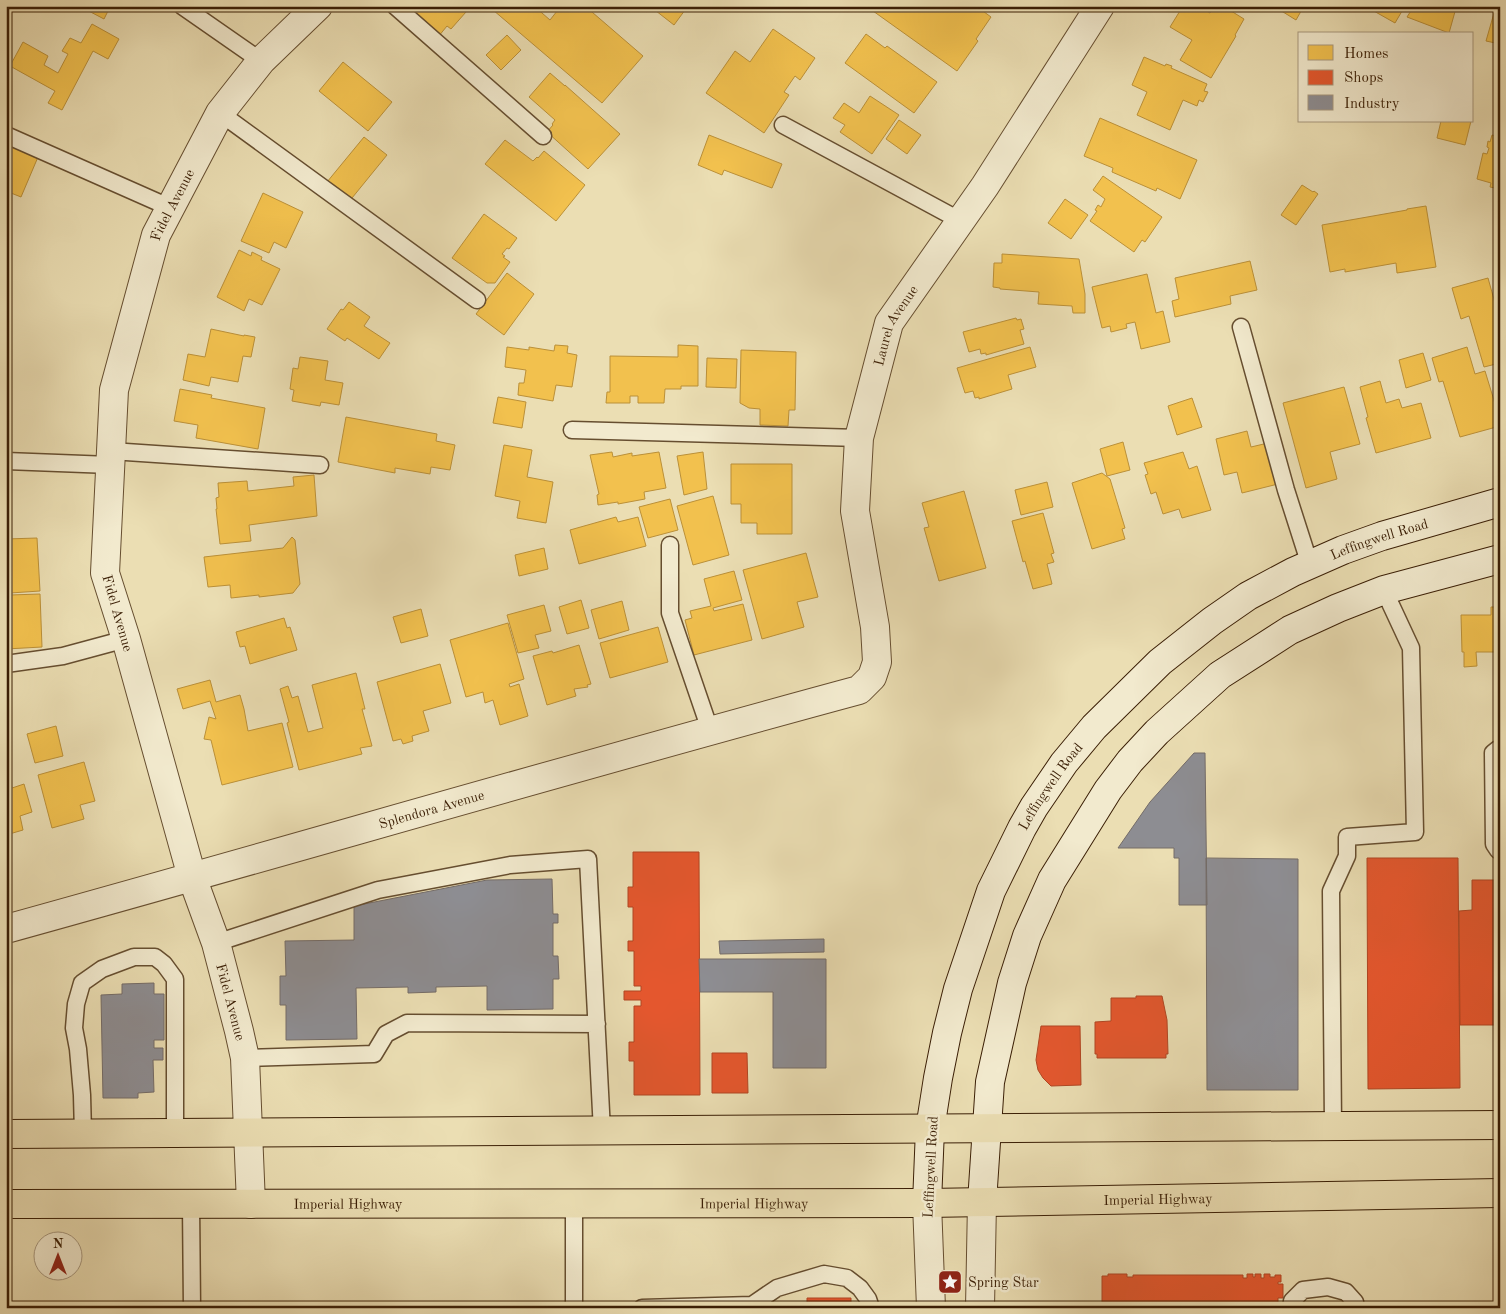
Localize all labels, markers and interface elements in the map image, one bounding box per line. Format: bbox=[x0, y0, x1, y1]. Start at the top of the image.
legend bbox=[1298, 32, 1474, 122]
text: Homes bbox=[1344, 47, 1389, 62]
text: Shops bbox=[1344, 71, 1383, 86]
text: Industry bbox=[1344, 97, 1400, 112]
street label: Fidel Avenue bbox=[149, 167, 197, 243]
street label: Laurel Avenue bbox=[872, 283, 921, 367]
street label: Leffingwell Road bbox=[1328, 517, 1430, 563]
street label: Fidel Avenue bbox=[99, 573, 135, 653]
street label: Leffingwell Road bbox=[1016, 741, 1086, 833]
street label: Splendora Avenue bbox=[377, 788, 486, 832]
street label: Fidel Avenue bbox=[213, 962, 247, 1042]
street label: Leffingwell Road bbox=[921, 1116, 941, 1218]
street label: Imperial Highway bbox=[1103, 1192, 1213, 1208]
street label: Imperial Highway bbox=[699, 1197, 809, 1211]
street label: Imperial Highway bbox=[293, 1198, 403, 1212]
north arrow bbox=[32, 1232, 82, 1282]
text: N bbox=[53, 1237, 64, 1251]
place icon: Spring Star bbox=[937, 1269, 963, 1295]
place label: Spring Star bbox=[968, 1276, 1039, 1290]

